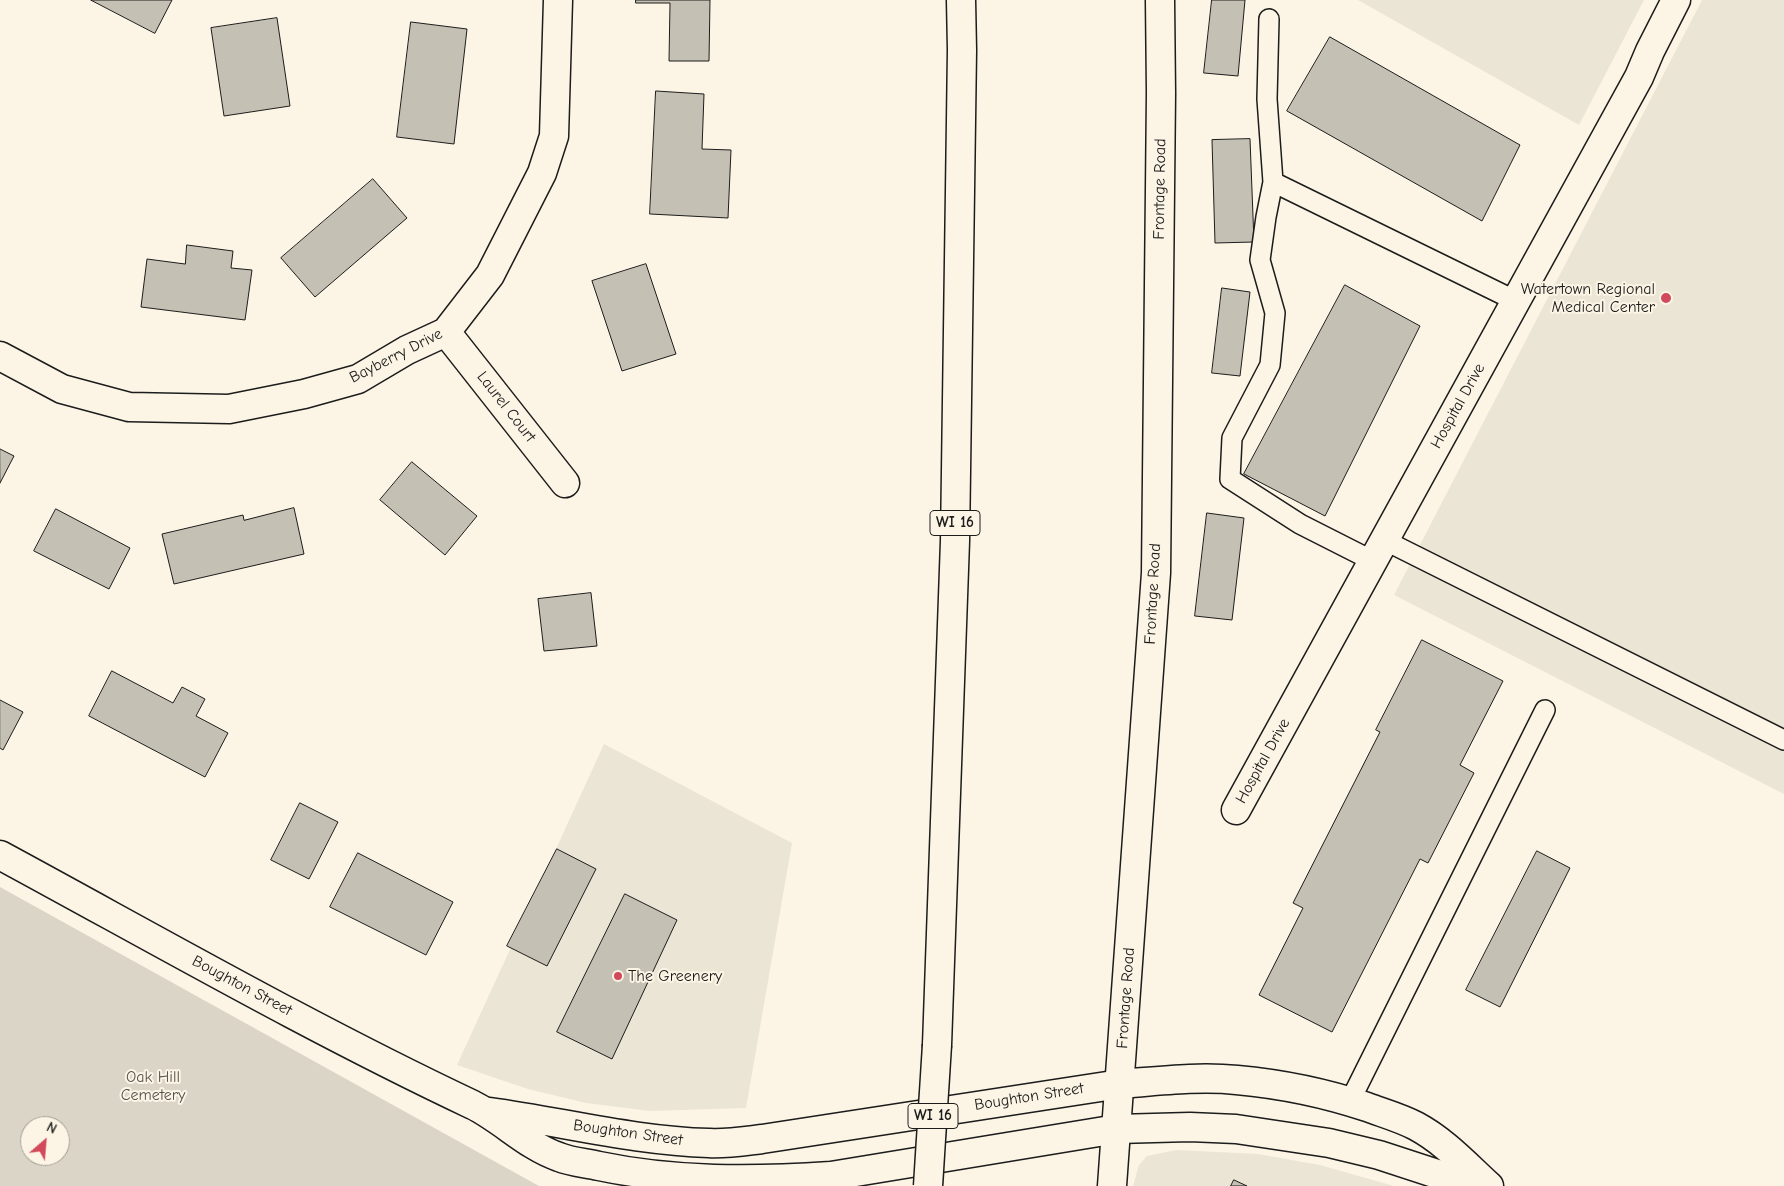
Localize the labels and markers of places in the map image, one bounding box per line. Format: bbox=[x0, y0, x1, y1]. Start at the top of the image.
place label: Watertown Regional Medical Center bbox=[1521, 279, 1655, 317]
marker: Watertown Regional Medical Center bbox=[1659, 291, 1673, 305]
place label: The Greenery bbox=[628, 966, 722, 986]
marker: The Greenery bbox=[612, 970, 624, 982]

